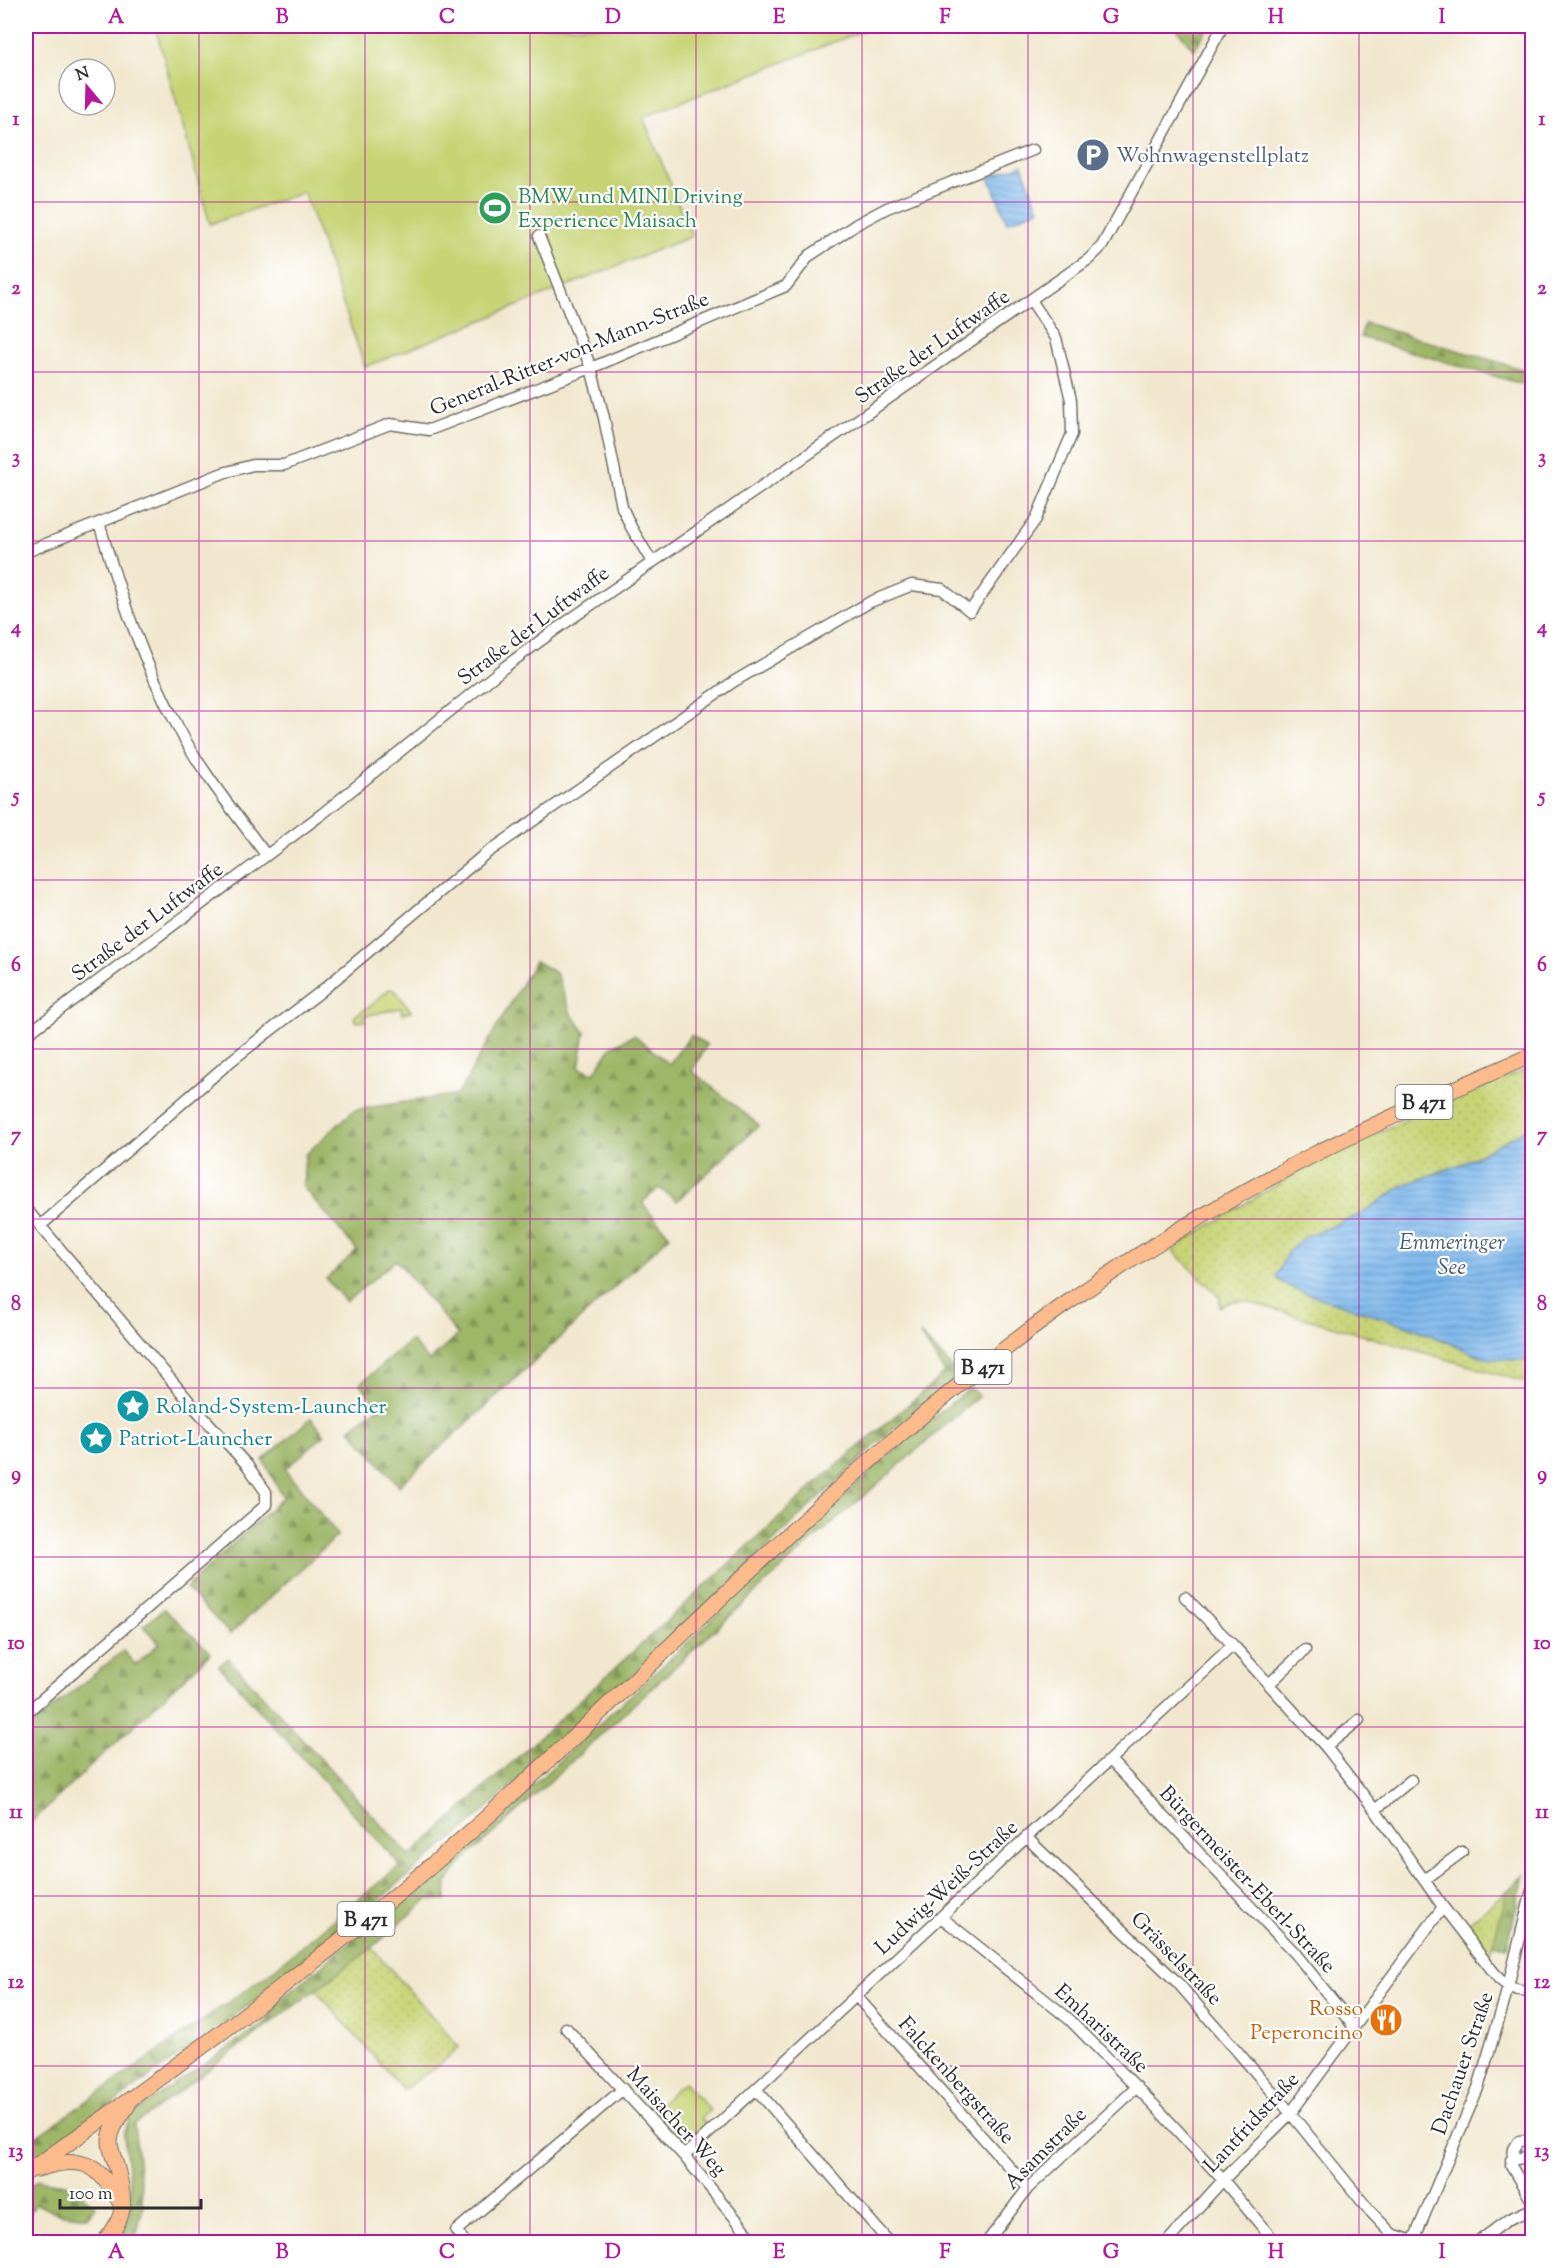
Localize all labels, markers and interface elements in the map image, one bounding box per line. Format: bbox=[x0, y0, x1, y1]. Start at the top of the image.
text: A bbox=[108, 4, 125, 33]
text: B bbox=[276, 4, 289, 33]
text: C bbox=[439, 4, 455, 33]
text: D bbox=[605, 4, 621, 33]
text: E bbox=[773, 4, 786, 33]
text: F bbox=[939, 4, 951, 33]
text: G bbox=[1103, 4, 1120, 33]
text: H bbox=[1268, 4, 1284, 33]
text: I bbox=[1439, 4, 1446, 33]
north arrow bbox=[57, 57, 117, 117]
text: N bbox=[73, 62, 93, 88]
text: 1 bbox=[13, 106, 20, 135]
text: 1 bbox=[1539, 106, 1546, 135]
parking icon: Wohnwagenstellplatz bbox=[1075, 137, 1111, 173]
place label: Wohnwagenstellplatz bbox=[1116, 142, 1309, 172]
place label: BMW und MINI Driving Experience Maisach bbox=[518, 183, 743, 237]
sports icon: BMW und MINI Driving Experience Maisach bbox=[477, 190, 513, 226]
text: 2 bbox=[11, 275, 21, 304]
text: 2 bbox=[1537, 275, 1547, 304]
street label: Straße der Luftwaffe bbox=[850, 283, 1017, 412]
street label: General-Ritter-von-Mann-Straße bbox=[426, 285, 714, 425]
text: 3 bbox=[12, 444, 20, 473]
text: 3 bbox=[1538, 444, 1546, 473]
street label: Straße der Luftwaffe bbox=[452, 560, 616, 694]
text: 4 bbox=[10, 614, 21, 643]
text: 4 bbox=[1536, 614, 1547, 643]
text: 5 bbox=[11, 783, 20, 812]
text: 5 bbox=[1537, 783, 1546, 812]
street label: Straße der Luftwaffe bbox=[66, 856, 230, 990]
text: 6 bbox=[11, 952, 21, 981]
text: 6 bbox=[1537, 952, 1547, 981]
road number: B 471 bbox=[1396, 1085, 1452, 1119]
text: 7 bbox=[11, 1122, 22, 1151]
text: 7 bbox=[1537, 1122, 1548, 1151]
water label: Emmeringer See bbox=[1399, 1228, 1505, 1285]
text: 8 bbox=[11, 1291, 21, 1320]
text: 8 bbox=[1537, 1291, 1547, 1320]
road number: B 471 bbox=[954, 1350, 1012, 1384]
place icon: Roland-System-Launcher bbox=[115, 1388, 151, 1424]
place label: Roland-System-Launcher bbox=[156, 1393, 387, 1423]
place icon: Patriot-Launcher bbox=[78, 1420, 114, 1456]
place label: Patriot-Launcher bbox=[119, 1425, 272, 1455]
text: 9 bbox=[11, 1461, 21, 1490]
text: 9 bbox=[1537, 1461, 1547, 1490]
text: 10 bbox=[7, 1630, 25, 1659]
text: 10 bbox=[1533, 1630, 1551, 1659]
street label: Bürgermeister-Eberl-Straße bbox=[1151, 1780, 1342, 1981]
text: 11 bbox=[9, 1799, 23, 1828]
text: 11 bbox=[1535, 1799, 1549, 1828]
street label: Ludwig-Weiß-Straße bbox=[869, 1814, 1026, 1963]
road number: B 471 bbox=[338, 1902, 394, 1936]
street label: Grässelstraße bbox=[1123, 1906, 1228, 2013]
text: 12 bbox=[8, 1969, 25, 1998]
text: 12 bbox=[1534, 1969, 1551, 1998]
street label: Emharistraße bbox=[1047, 1978, 1155, 2081]
street label: Dachauer Straße bbox=[1425, 1988, 1502, 2139]
place label: Rosso Peperoncino bbox=[1250, 1995, 1363, 2049]
restaurant icon: Rosso Peperoncino bbox=[1368, 2002, 1404, 2038]
street label: Falckenbergstraße bbox=[890, 2011, 1021, 2152]
street label: Maisacher Weg bbox=[618, 2061, 733, 2183]
street label: Lantfridstraße bbox=[1198, 2066, 1307, 2181]
street label: Asamstraße bbox=[998, 2101, 1095, 2198]
text: 13 bbox=[9, 2138, 23, 2167]
text: 13 bbox=[1535, 2138, 1549, 2167]
scale bar bbox=[60, 2172, 201, 2210]
text: 100 m bbox=[69, 2182, 113, 2208]
text: A bbox=[108, 2239, 125, 2268]
text: B bbox=[276, 2239, 289, 2268]
text: C bbox=[439, 2239, 455, 2268]
text: D bbox=[605, 2239, 621, 2268]
text: E bbox=[773, 2239, 786, 2268]
text: F bbox=[939, 2239, 951, 2268]
text: G bbox=[1103, 2239, 1120, 2268]
text: H bbox=[1268, 2239, 1284, 2268]
text: I bbox=[1439, 2239, 1446, 2268]

